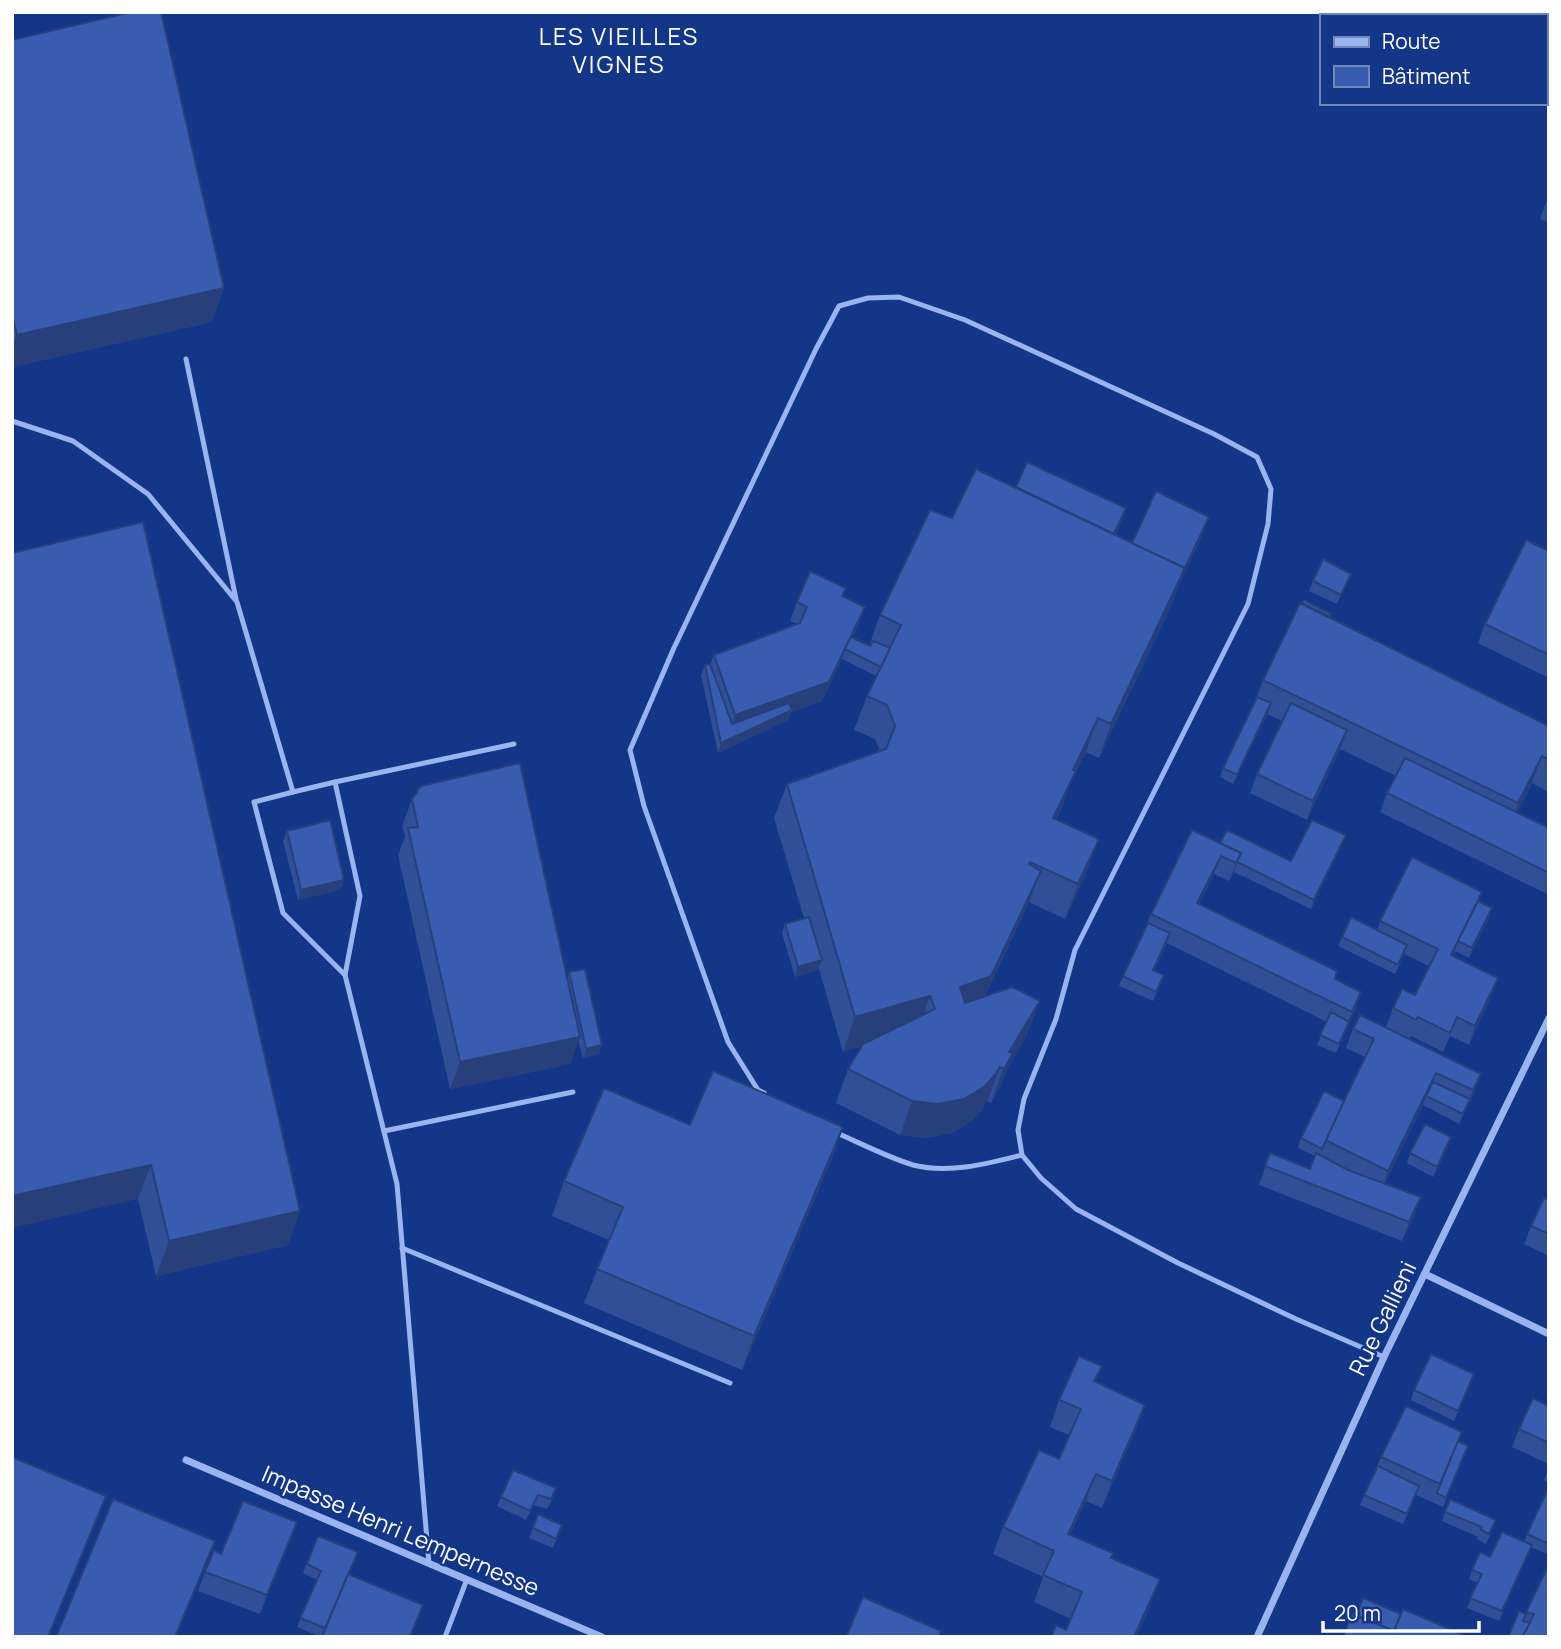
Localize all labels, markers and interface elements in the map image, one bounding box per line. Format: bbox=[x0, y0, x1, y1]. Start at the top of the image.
legend bbox=[1320, 14, 1547, 105]
district label: LES VIEILLES VIGNES bbox=[539, 19, 699, 80]
text: Route bbox=[1382, 27, 1440, 55]
text: Bâtiment bbox=[1382, 62, 1470, 90]
street label: Rue Gallieni bbox=[1341, 1256, 1423, 1380]
street label: Impasse Henri Lempernesse bbox=[257, 1457, 545, 1603]
scale bar bbox=[1323, 1590, 1479, 1634]
text: 20 m bbox=[1334, 1599, 1381, 1627]

